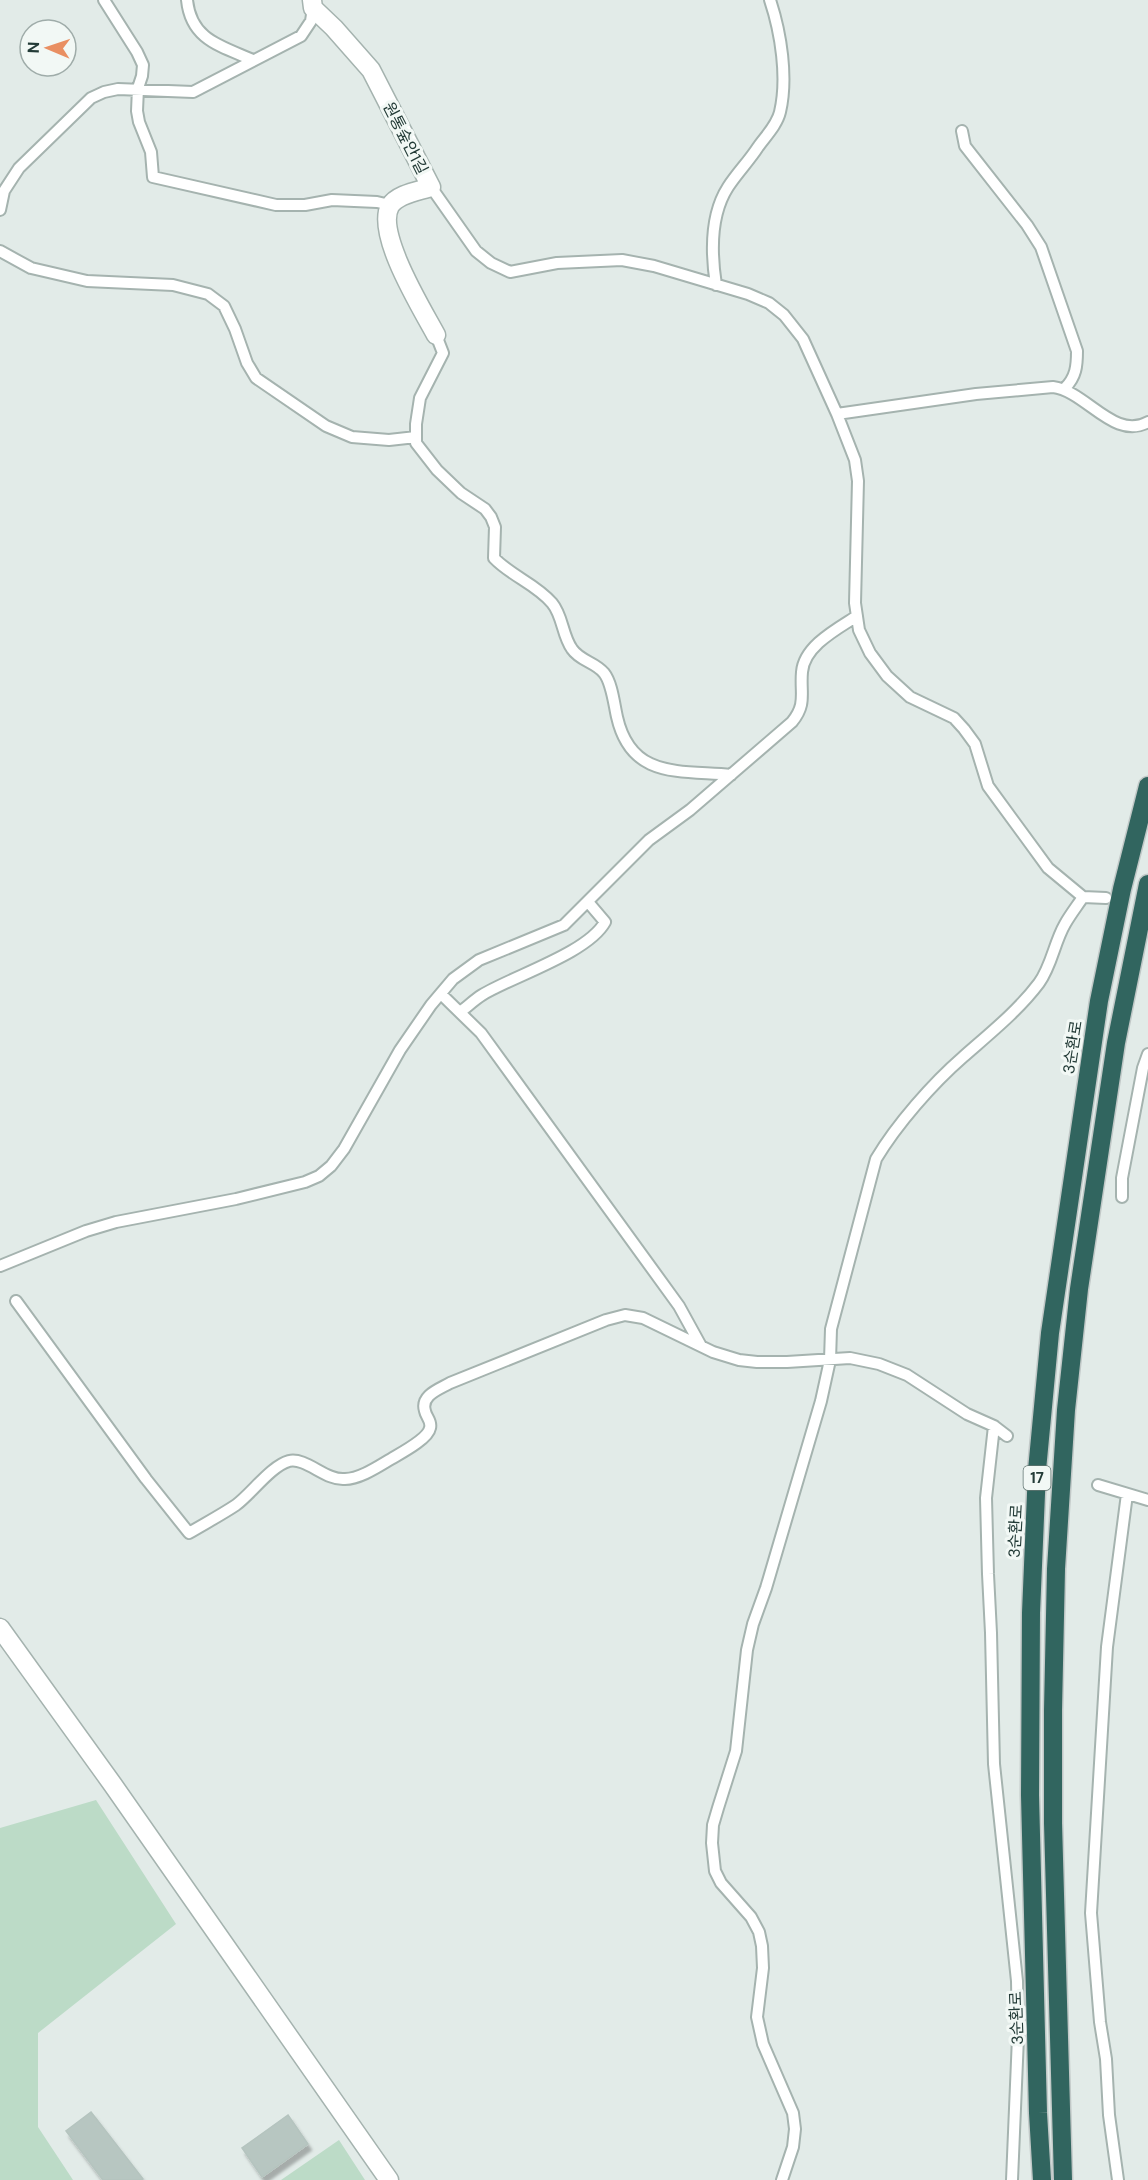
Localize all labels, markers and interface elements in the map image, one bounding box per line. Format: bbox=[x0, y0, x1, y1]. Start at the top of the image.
north arrow bbox=[18, 18, 78, 78]
text: N bbox=[23, 41, 44, 54]
street label: 원통숲안1길 bbox=[378, 98, 433, 178]
street label: 3순환로 bbox=[1058, 1019, 1087, 1075]
road number: 17 bbox=[1024, 1466, 1050, 1490]
street label: 3순환로 bbox=[1004, 1503, 1027, 1558]
street label: 3순환로 bbox=[1005, 1991, 1028, 2045]

